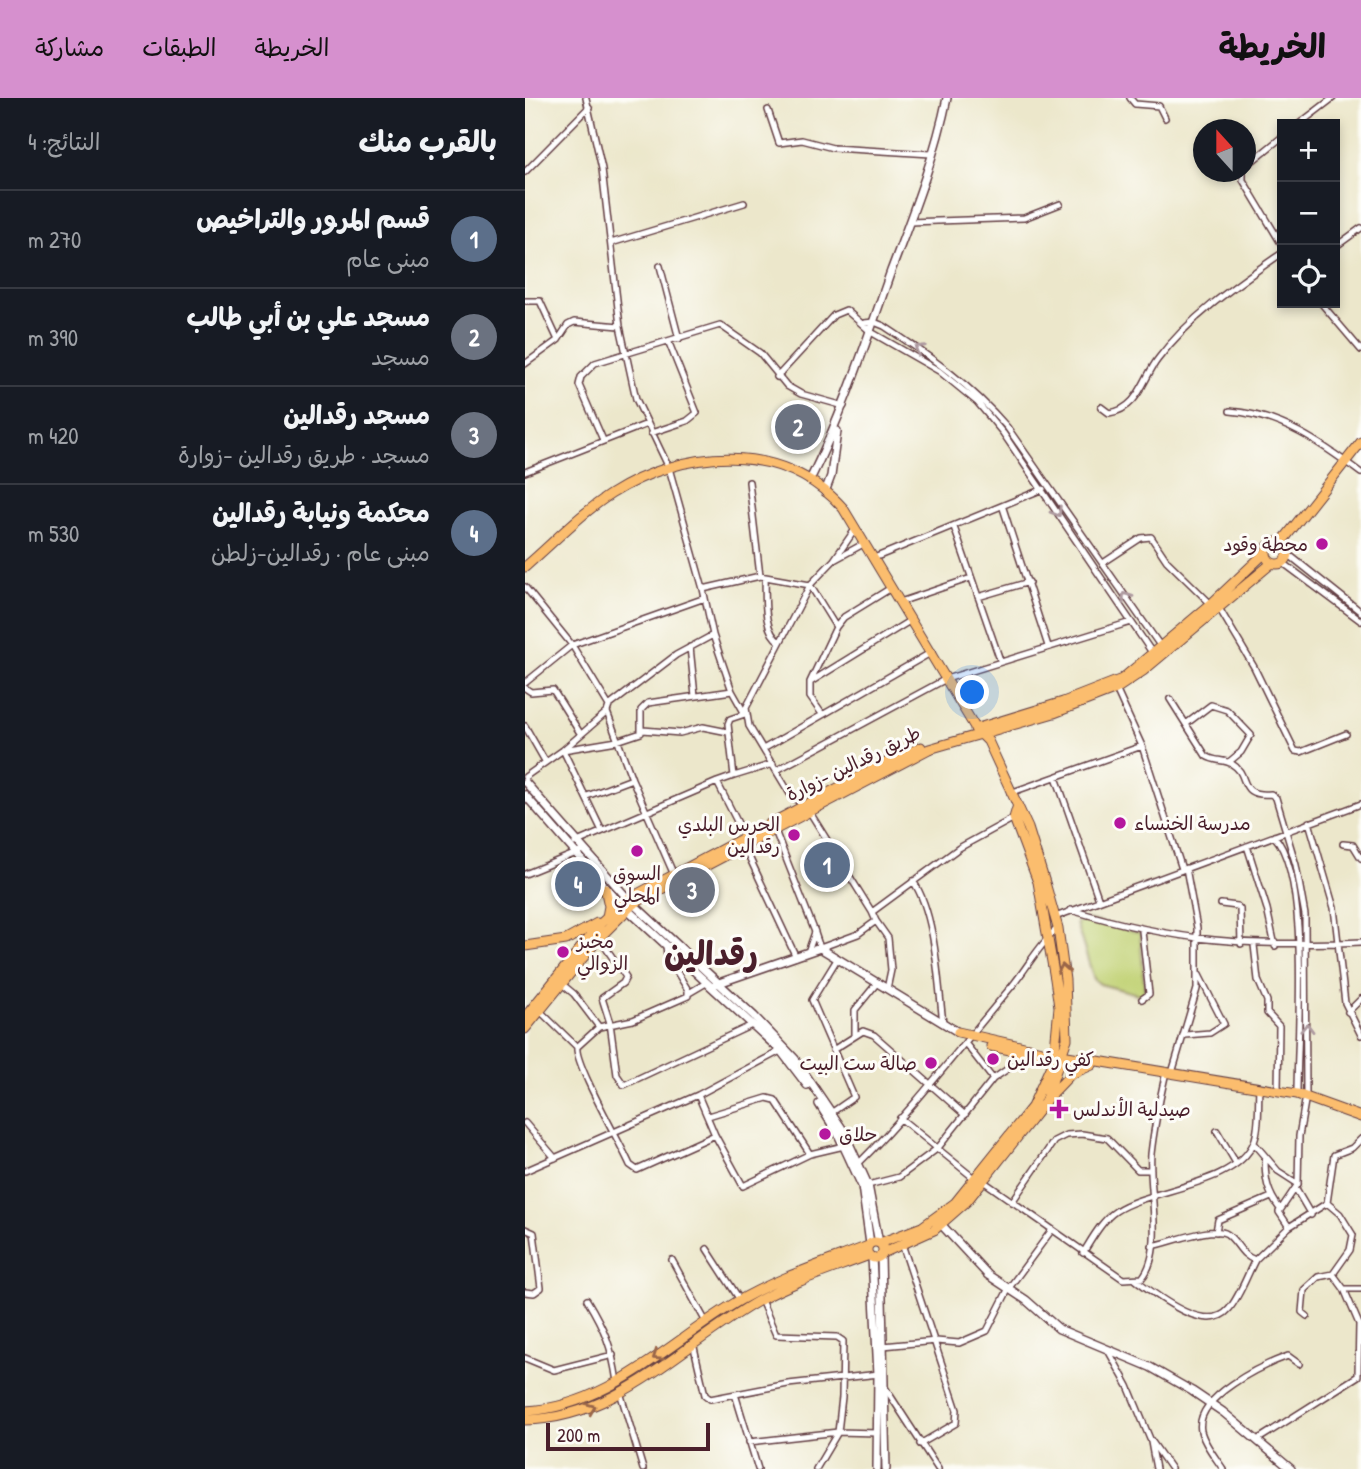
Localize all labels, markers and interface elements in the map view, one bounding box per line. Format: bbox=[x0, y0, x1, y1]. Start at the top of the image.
text: الخريطة bbox=[1219, 24, 1326, 68]
text: مشاركة bbox=[35, 31, 104, 63]
text: الطبقات bbox=[142, 31, 217, 63]
text: الخريطة bbox=[255, 31, 329, 63]
north arrow bbox=[1193, 119, 1256, 182]
map controls bbox=[1277, 119, 1340, 308]
button: + bbox=[1277, 119, 1340, 182]
text: بالقرب منك bbox=[359, 121, 497, 161]
text: النتائج: 4 bbox=[28, 126, 100, 157]
button: − bbox=[1277, 182, 1340, 245]
text: قسم المرور والتراخيص bbox=[196, 201, 430, 236]
text: 270 m bbox=[28, 224, 81, 255]
text: 1 bbox=[470, 224, 478, 255]
text: مبنى عام bbox=[346, 243, 430, 274]
button: locate bbox=[1277, 245, 1340, 308]
text: مسجد علي بن أبي طالب bbox=[187, 299, 430, 334]
text: 390 m bbox=[28, 322, 78, 353]
text: 2 bbox=[469, 322, 479, 353]
text: مسجد bbox=[371, 341, 430, 372]
one-way arrow bbox=[914, 344, 927, 357]
text: مسجد رقدالين bbox=[283, 397, 430, 432]
pin: 2 bbox=[775, 401, 821, 453]
text: 420 m bbox=[28, 420, 79, 451]
text: 3 bbox=[469, 420, 479, 451]
text: مسجد · طريق رقدالين -زوارة bbox=[178, 439, 430, 470]
text: محكمة ونيابة رقدالين bbox=[212, 495, 430, 530]
one-way arrow bbox=[1049, 504, 1061, 517]
text: 530 m bbox=[28, 518, 79, 549]
text: 4 bbox=[470, 518, 478, 549]
place label: محطة وقود bbox=[1223, 531, 1308, 557]
marker: محطة وقود bbox=[1314, 536, 1330, 552]
text: مبنى عام · رقدالين-زلطن bbox=[211, 537, 430, 568]
one-way arrow bbox=[1122, 592, 1134, 605]
your location bbox=[955, 675, 989, 709]
street label: طريق رقدالين -زوارة bbox=[781, 719, 925, 807]
place label: مدرسة الخنساء bbox=[1134, 810, 1251, 836]
place label: الحرس البلدي رقدالين bbox=[678, 811, 780, 859]
marker: مدرسة الخنساء bbox=[1112, 815, 1128, 831]
marker: الحرس البلدي رقدالين bbox=[786, 827, 802, 843]
pin: 1 bbox=[804, 839, 850, 891]
marker: السوق المحلي bbox=[629, 843, 645, 859]
pin: 4 bbox=[555, 858, 601, 910]
place label: السوق المحلي bbox=[613, 860, 661, 912]
pin: 3 bbox=[669, 864, 715, 916]
place label: مخبز الزوالي bbox=[575, 928, 628, 980]
district label: رقدالين bbox=[664, 931, 758, 975]
marker: مخبز الزوالي bbox=[555, 944, 571, 960]
one-way arrow bbox=[1057, 963, 1072, 975]
one-way arrow bbox=[1299, 1022, 1314, 1033]
place label: كفي رقدالين bbox=[1007, 1046, 1094, 1076]
place label: صالة ست البيت bbox=[799, 1050, 917, 1076]
marker: كفي رقدالين bbox=[985, 1051, 1001, 1067]
marker: صالة ست البيت bbox=[923, 1055, 939, 1071]
place label: صيدلية الأندلس bbox=[1073, 1096, 1191, 1122]
marker: صيدلية الأندلس bbox=[1051, 1101, 1067, 1117]
place label: حلاق bbox=[839, 1121, 878, 1147]
marker: حلاق bbox=[817, 1126, 833, 1142]
one-way arrow bbox=[651, 1348, 664, 1361]
one-way arrow bbox=[585, 1402, 597, 1416]
scale bar bbox=[546, 1420, 711, 1452]
text: 200 m bbox=[557, 1422, 600, 1448]

